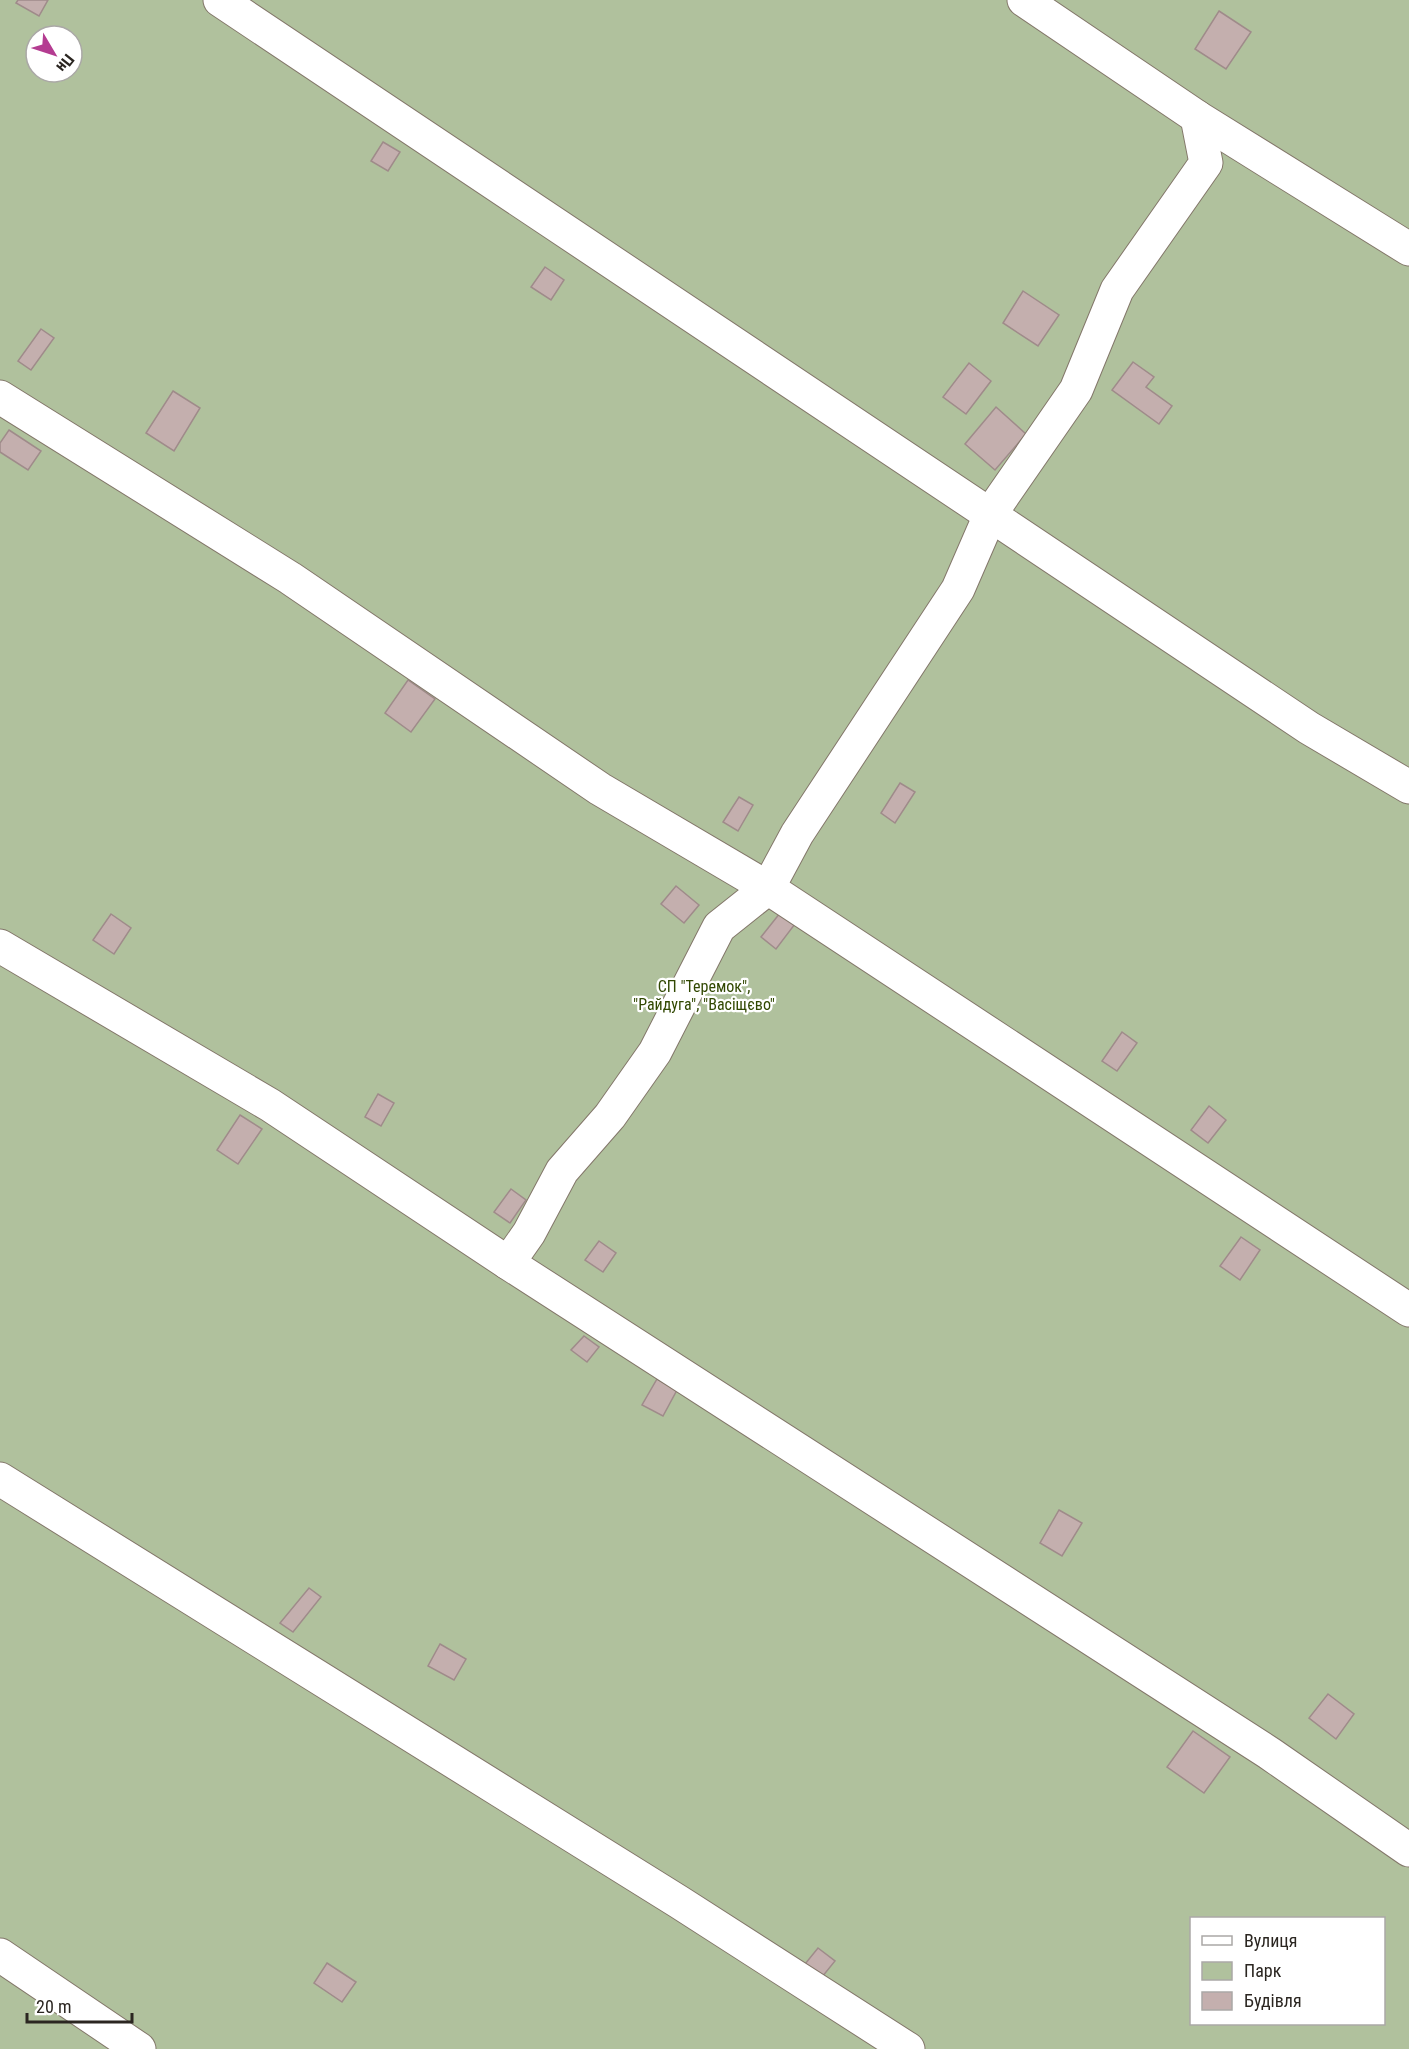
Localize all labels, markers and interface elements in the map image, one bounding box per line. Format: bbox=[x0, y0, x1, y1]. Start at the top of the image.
north arrow bbox=[24, 24, 84, 84]
text: Пн bbox=[52, 50, 78, 76]
park label: СП "Теремок", "Райдуга", "Васіщєво" bbox=[633, 977, 775, 1014]
legend bbox=[1190, 1917, 1385, 2025]
text: Вулиця bbox=[1244, 1930, 1298, 1951]
text: Парк bbox=[1244, 1960, 1282, 1981]
scale bar bbox=[27, 1986, 132, 2024]
text: Будівля bbox=[1244, 1990, 1302, 2011]
text: 20 m bbox=[36, 1996, 71, 2017]

